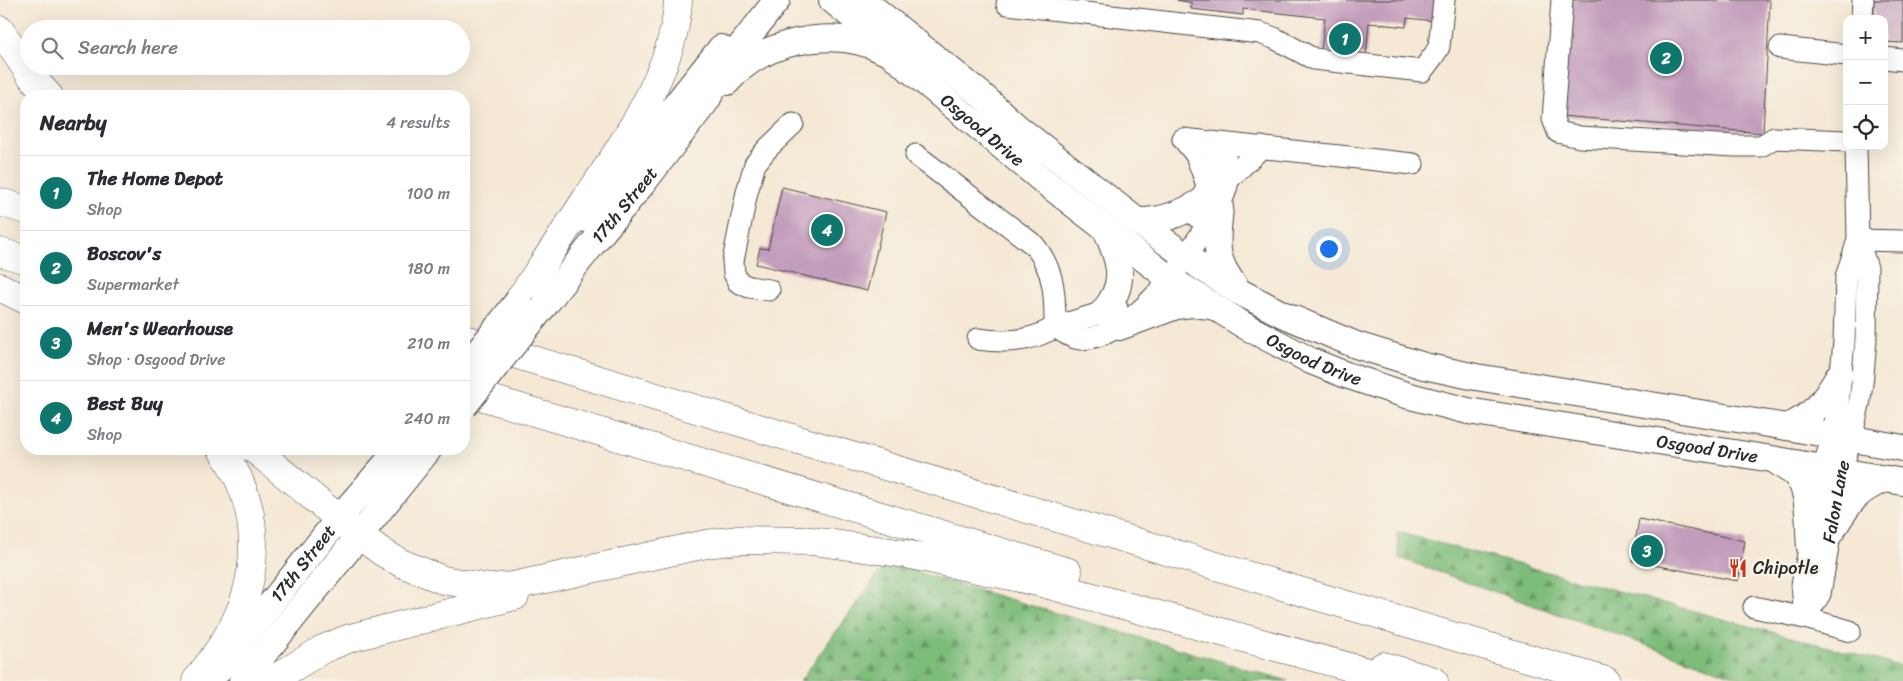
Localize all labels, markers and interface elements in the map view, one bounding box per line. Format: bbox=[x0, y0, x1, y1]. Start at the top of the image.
map controls bbox=[1843, 15, 1888, 150]
button: + bbox=[1843, 15, 1888, 60]
search box bbox=[20, 20, 470, 75]
pin: 1 bbox=[1329, 20, 1361, 58]
text: Search here bbox=[78, 31, 178, 64]
icon: search bbox=[38, 34, 66, 62]
pin: 2 bbox=[1650, 39, 1682, 77]
button: − bbox=[1843, 60, 1888, 105]
street label: Osgood Drive bbox=[933, 85, 1032, 175]
text: Nearby bbox=[40, 104, 106, 142]
button: locate bbox=[1843, 105, 1888, 150]
text: 4 results bbox=[386, 108, 450, 137]
street label: 17th Street bbox=[583, 159, 666, 251]
text: The Home Depot bbox=[87, 162, 223, 195]
text: 1 bbox=[53, 179, 59, 208]
text: 100 m bbox=[406, 179, 450, 208]
text: Shop bbox=[87, 195, 122, 224]
pin: 4 bbox=[811, 211, 843, 249]
your location bbox=[1316, 236, 1342, 262]
text: Boscov's bbox=[87, 237, 161, 270]
text: 2 bbox=[51, 254, 61, 283]
text: 180 m bbox=[407, 254, 450, 283]
text: Supermarket bbox=[87, 270, 179, 299]
text: Men's Wearhouse bbox=[87, 312, 233, 345]
street label: Osgood Drive bbox=[1260, 324, 1366, 395]
text: 3 bbox=[52, 329, 60, 358]
text: 210 m bbox=[407, 329, 450, 358]
text: Shop · Osgood Drive bbox=[87, 345, 225, 374]
text: Best Buy bbox=[87, 387, 163, 420]
text: 4 bbox=[51, 404, 61, 433]
text: 240 m bbox=[404, 404, 450, 433]
text: Shop bbox=[87, 420, 122, 449]
street label: Osgood Drive bbox=[1654, 425, 1760, 473]
street label: Falon Lane bbox=[1813, 456, 1860, 546]
street label: 17th Street bbox=[262, 517, 344, 609]
pin: 3 bbox=[1631, 532, 1663, 570]
place label: Chipotle bbox=[1753, 552, 1819, 584]
restaurant icon: Chipotle bbox=[1727, 557, 1749, 579]

